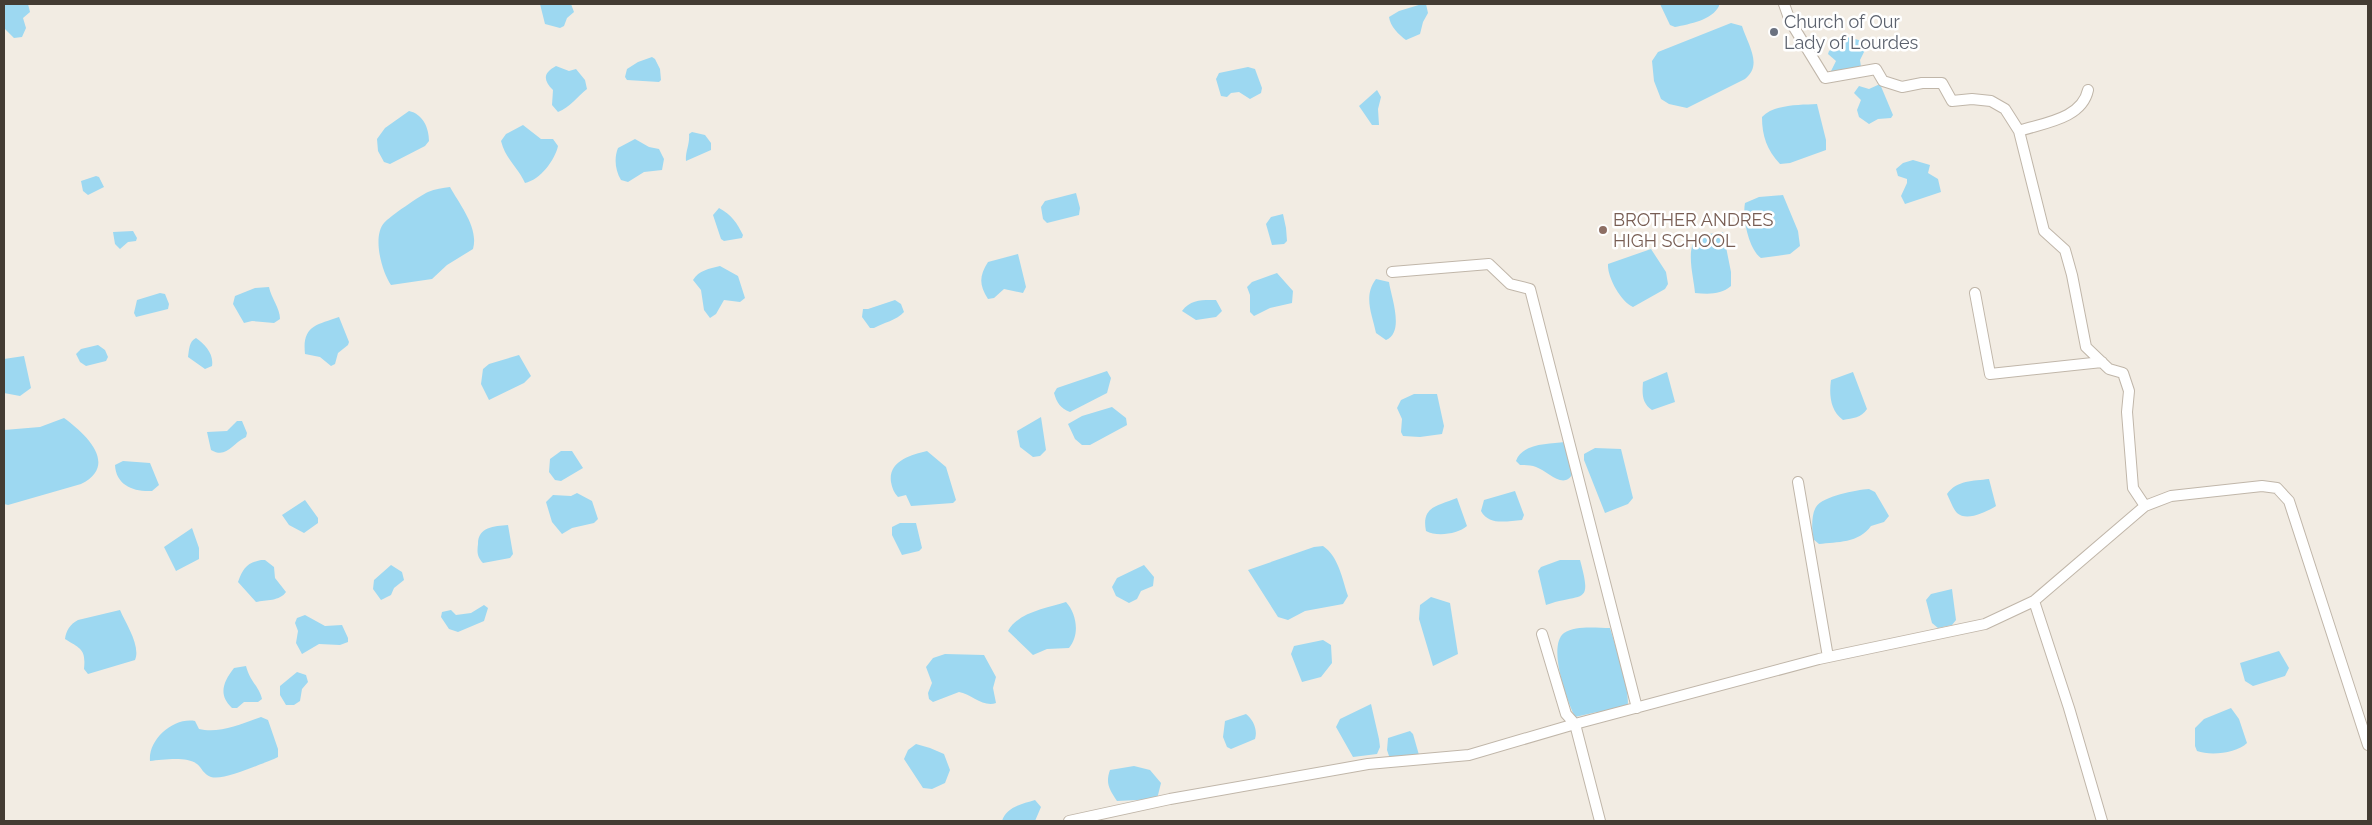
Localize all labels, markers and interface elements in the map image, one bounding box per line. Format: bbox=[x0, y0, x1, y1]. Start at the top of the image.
place label: Church of Our Lady of Lourdes bbox=[1784, 11, 1919, 53]
marker: Church of Our Lady of Lourdes bbox=[1768, 26, 1780, 38]
place label: BROTHER ANDRES HIGH SCHOOL bbox=[1613, 209, 1773, 251]
marker: BROTHER ANDRES HIGH SCHOOL bbox=[1597, 224, 1609, 236]

